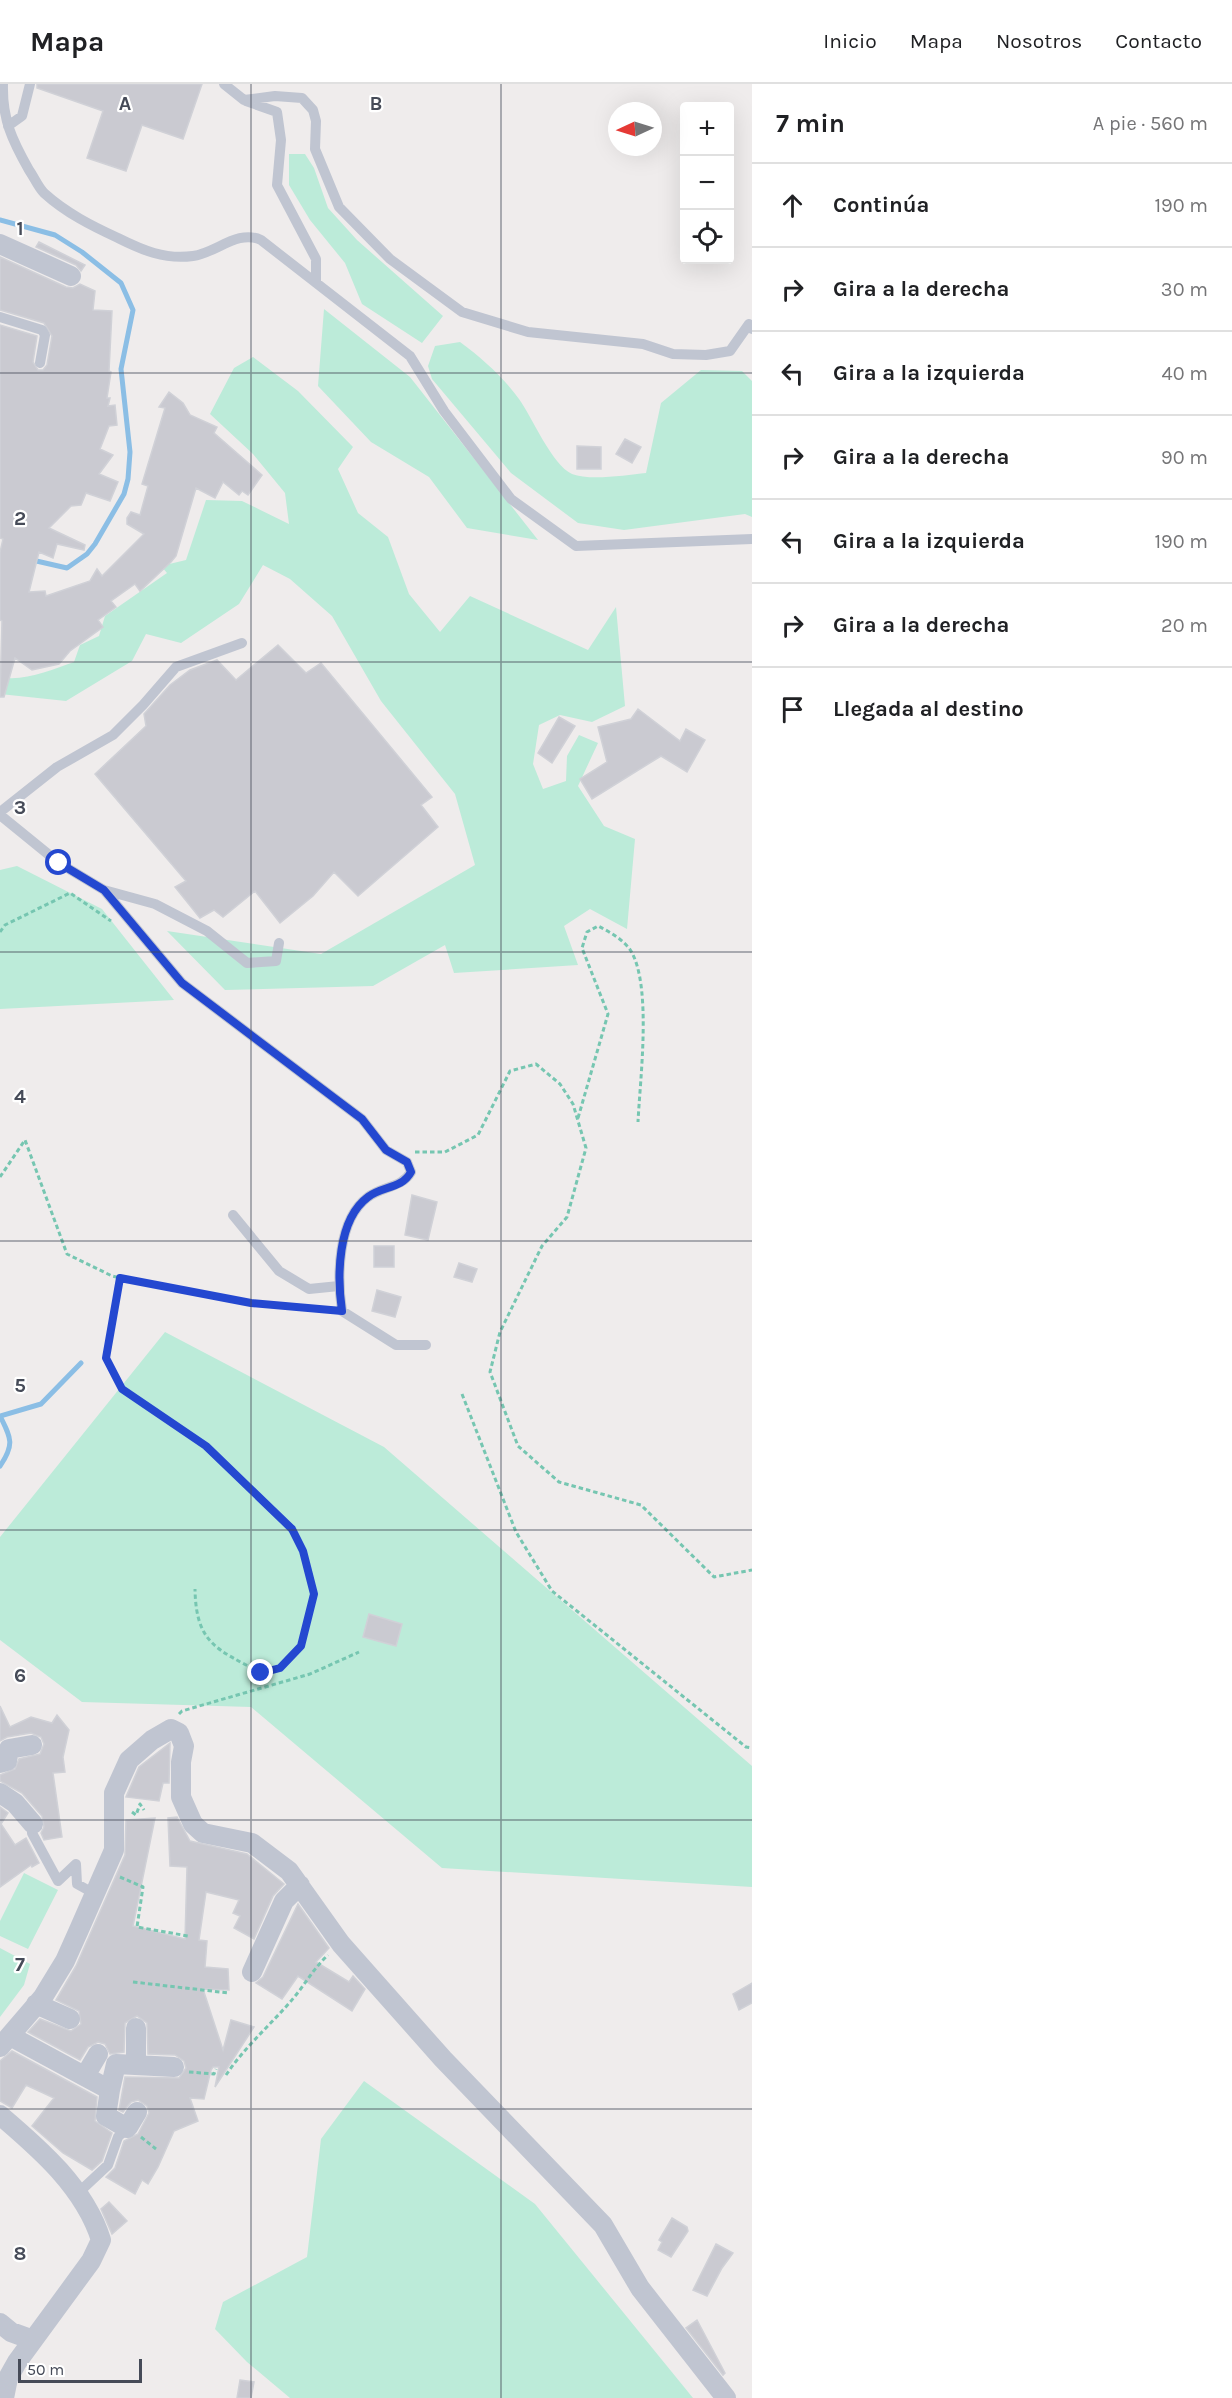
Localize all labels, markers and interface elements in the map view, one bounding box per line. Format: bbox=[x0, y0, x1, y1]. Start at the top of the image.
text: Mapa bbox=[30, 25, 104, 58]
text: Inicio bbox=[823, 29, 877, 53]
text: Mapa bbox=[910, 29, 963, 53]
text: Nosotros bbox=[996, 29, 1082, 53]
text: Contacto bbox=[1115, 29, 1202, 53]
text: A bbox=[119, 92, 132, 115]
text: B bbox=[370, 92, 382, 115]
north arrow bbox=[608, 102, 662, 156]
map controls bbox=[680, 102, 734, 264]
button: + bbox=[680, 102, 734, 156]
text: 7 min bbox=[776, 108, 845, 139]
text: A pie · 560 m bbox=[1093, 112, 1208, 135]
button: − bbox=[680, 156, 734, 210]
icon: ahead bbox=[776, 189, 809, 222]
text: Continúa bbox=[833, 192, 929, 218]
text: 190 m bbox=[1154, 194, 1208, 217]
button: locate bbox=[680, 210, 734, 264]
text: 1 bbox=[16, 217, 24, 240]
icon: right bbox=[776, 273, 809, 306]
text: Gira a la derecha bbox=[833, 276, 1009, 302]
text: 30 m bbox=[1161, 278, 1208, 301]
icon: left bbox=[776, 357, 809, 390]
text: Gira a la izquierda bbox=[833, 360, 1025, 386]
text: 40 m bbox=[1162, 362, 1208, 385]
icon: right bbox=[776, 441, 809, 474]
text: Gira a la derecha bbox=[833, 444, 1009, 470]
text: 90 m bbox=[1161, 446, 1208, 469]
text: 2 bbox=[14, 507, 26, 530]
icon: left bbox=[776, 525, 809, 558]
text: Gira a la izquierda bbox=[833, 528, 1025, 554]
text: 190 m bbox=[1154, 530, 1208, 553]
icon: right bbox=[776, 609, 809, 642]
text: Gira a la derecha bbox=[833, 612, 1009, 638]
text: 20 m bbox=[1161, 614, 1208, 637]
icon: arrive bbox=[776, 693, 809, 726]
text: Llegada al destino bbox=[833, 696, 1024, 722]
text: 3 bbox=[14, 796, 26, 819]
route start bbox=[45, 849, 71, 875]
text: 4 bbox=[14, 1085, 26, 1108]
text: 5 bbox=[14, 1374, 26, 1397]
route end bbox=[247, 1659, 273, 1685]
text: 6 bbox=[14, 1664, 26, 1687]
text: 7 bbox=[15, 1953, 25, 1976]
text: 8 bbox=[14, 2242, 26, 2265]
scale bar bbox=[18, 2356, 142, 2384]
text: 50 m bbox=[27, 2360, 64, 2379]

